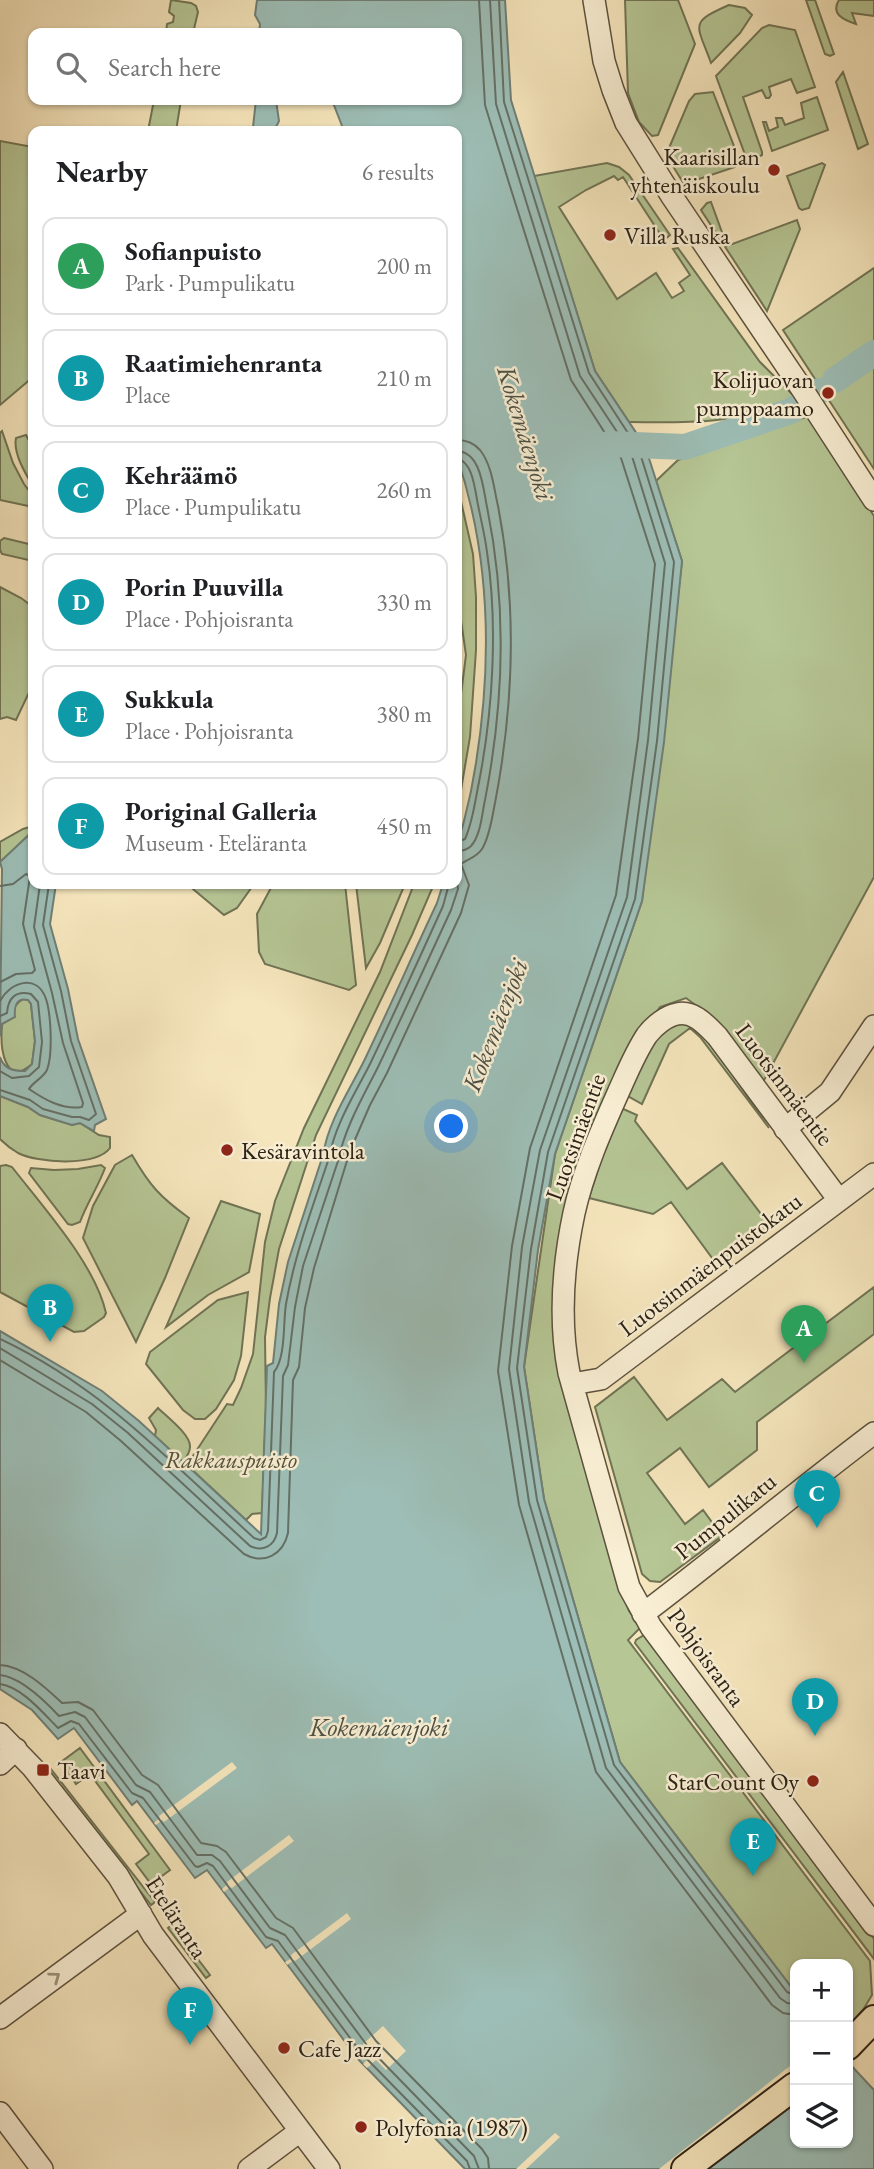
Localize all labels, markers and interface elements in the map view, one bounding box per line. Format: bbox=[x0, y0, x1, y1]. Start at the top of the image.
search box bbox=[28, 28, 462, 105]
icon: search bbox=[52, 48, 90, 86]
text: Search here bbox=[108, 50, 221, 84]
place label: Kaarisillan yhtenäiskoulu bbox=[630, 141, 760, 200]
text: Nearby bbox=[56, 152, 148, 191]
text: 6 results bbox=[362, 157, 434, 187]
marker: Kaarisillan yhtenäiskoulu bbox=[766, 162, 782, 178]
place label: Villa Ruska bbox=[624, 220, 730, 251]
marker: Villa Ruska bbox=[602, 227, 618, 243]
text: Sofianpuisto bbox=[125, 234, 261, 268]
text: A bbox=[73, 251, 89, 281]
text: 200 m bbox=[376, 251, 432, 281]
text: Park · Pumpulikatu bbox=[125, 268, 295, 298]
text: Raatimiehenranta bbox=[125, 346, 322, 380]
water label: Kokemäenjoki bbox=[489, 361, 563, 506]
text: B bbox=[74, 363, 88, 393]
text: 210 m bbox=[376, 363, 432, 393]
place label: Kolijuovan pumppaamo bbox=[696, 364, 814, 423]
text: Place bbox=[125, 380, 170, 410]
marker: Kolijuovan pumppaamo bbox=[820, 385, 836, 401]
text: Kehräämö bbox=[125, 458, 237, 492]
text: C bbox=[73, 475, 89, 505]
text: 260 m bbox=[376, 475, 432, 505]
text: Place · Pumpulikatu bbox=[125, 492, 301, 522]
text: Porin Puuvilla bbox=[125, 570, 283, 604]
text: D bbox=[72, 587, 90, 617]
text: 330 m bbox=[376, 587, 432, 617]
text: Place · Pohjoisranta bbox=[125, 604, 294, 634]
text: Sukkula bbox=[125, 682, 214, 716]
text: E bbox=[74, 699, 88, 729]
text: 380 m bbox=[376, 699, 432, 729]
text: Place · Pohjoisranta bbox=[125, 716, 294, 746]
text: Poriginal Galleria bbox=[125, 794, 317, 828]
text: F bbox=[75, 811, 87, 841]
text: 450 m bbox=[376, 811, 432, 841]
text: Museum · Eteläranta bbox=[125, 828, 307, 858]
water label: Kokemäenjoki bbox=[454, 953, 536, 1097]
street label: Luotsinmäentie bbox=[729, 1017, 841, 1151]
street label: Luotsimäentie bbox=[538, 1069, 612, 1205]
your location bbox=[434, 1109, 468, 1143]
place label: Kesäravintola bbox=[241, 1135, 365, 1166]
marker: Kesäravintola bbox=[219, 1142, 235, 1158]
street label: Luotsinmäenpuistokatu bbox=[612, 1185, 808, 1343]
pin: B bbox=[27, 1284, 73, 1342]
pin: A bbox=[781, 1305, 827, 1363]
park label: Rakkauspuisto bbox=[165, 1444, 297, 1475]
street label: Pumpulikatu bbox=[668, 1465, 783, 1567]
pin: C bbox=[794, 1470, 840, 1528]
street label: Pohjoisranta bbox=[661, 1602, 753, 1713]
pin: D bbox=[792, 1678, 838, 1736]
water label: Kokemäenjoki bbox=[308, 1710, 450, 1744]
place label: Taavi bbox=[57, 1755, 106, 1786]
marker: Taavi bbox=[35, 1762, 51, 1778]
place label: StarCount Oy bbox=[667, 1766, 799, 1797]
marker: StarCount Oy bbox=[805, 1773, 821, 1789]
pin: E bbox=[730, 1818, 776, 1876]
street label: Eteläranta bbox=[139, 1870, 215, 1965]
map controls bbox=[790, 1959, 853, 2148]
button: + bbox=[790, 1959, 853, 2022]
one-way arrow bbox=[47, 1973, 60, 1986]
pin: F bbox=[167, 1987, 213, 2045]
button: − bbox=[790, 2022, 853, 2085]
place label: Cafe Jazz bbox=[298, 2033, 381, 2064]
marker: Cafe Jazz bbox=[276, 2040, 292, 2056]
button: layers bbox=[790, 2085, 853, 2148]
place label: Polyfonia (1987) bbox=[375, 2112, 528, 2143]
marker: Polyfonia (1987) bbox=[353, 2119, 369, 2135]

